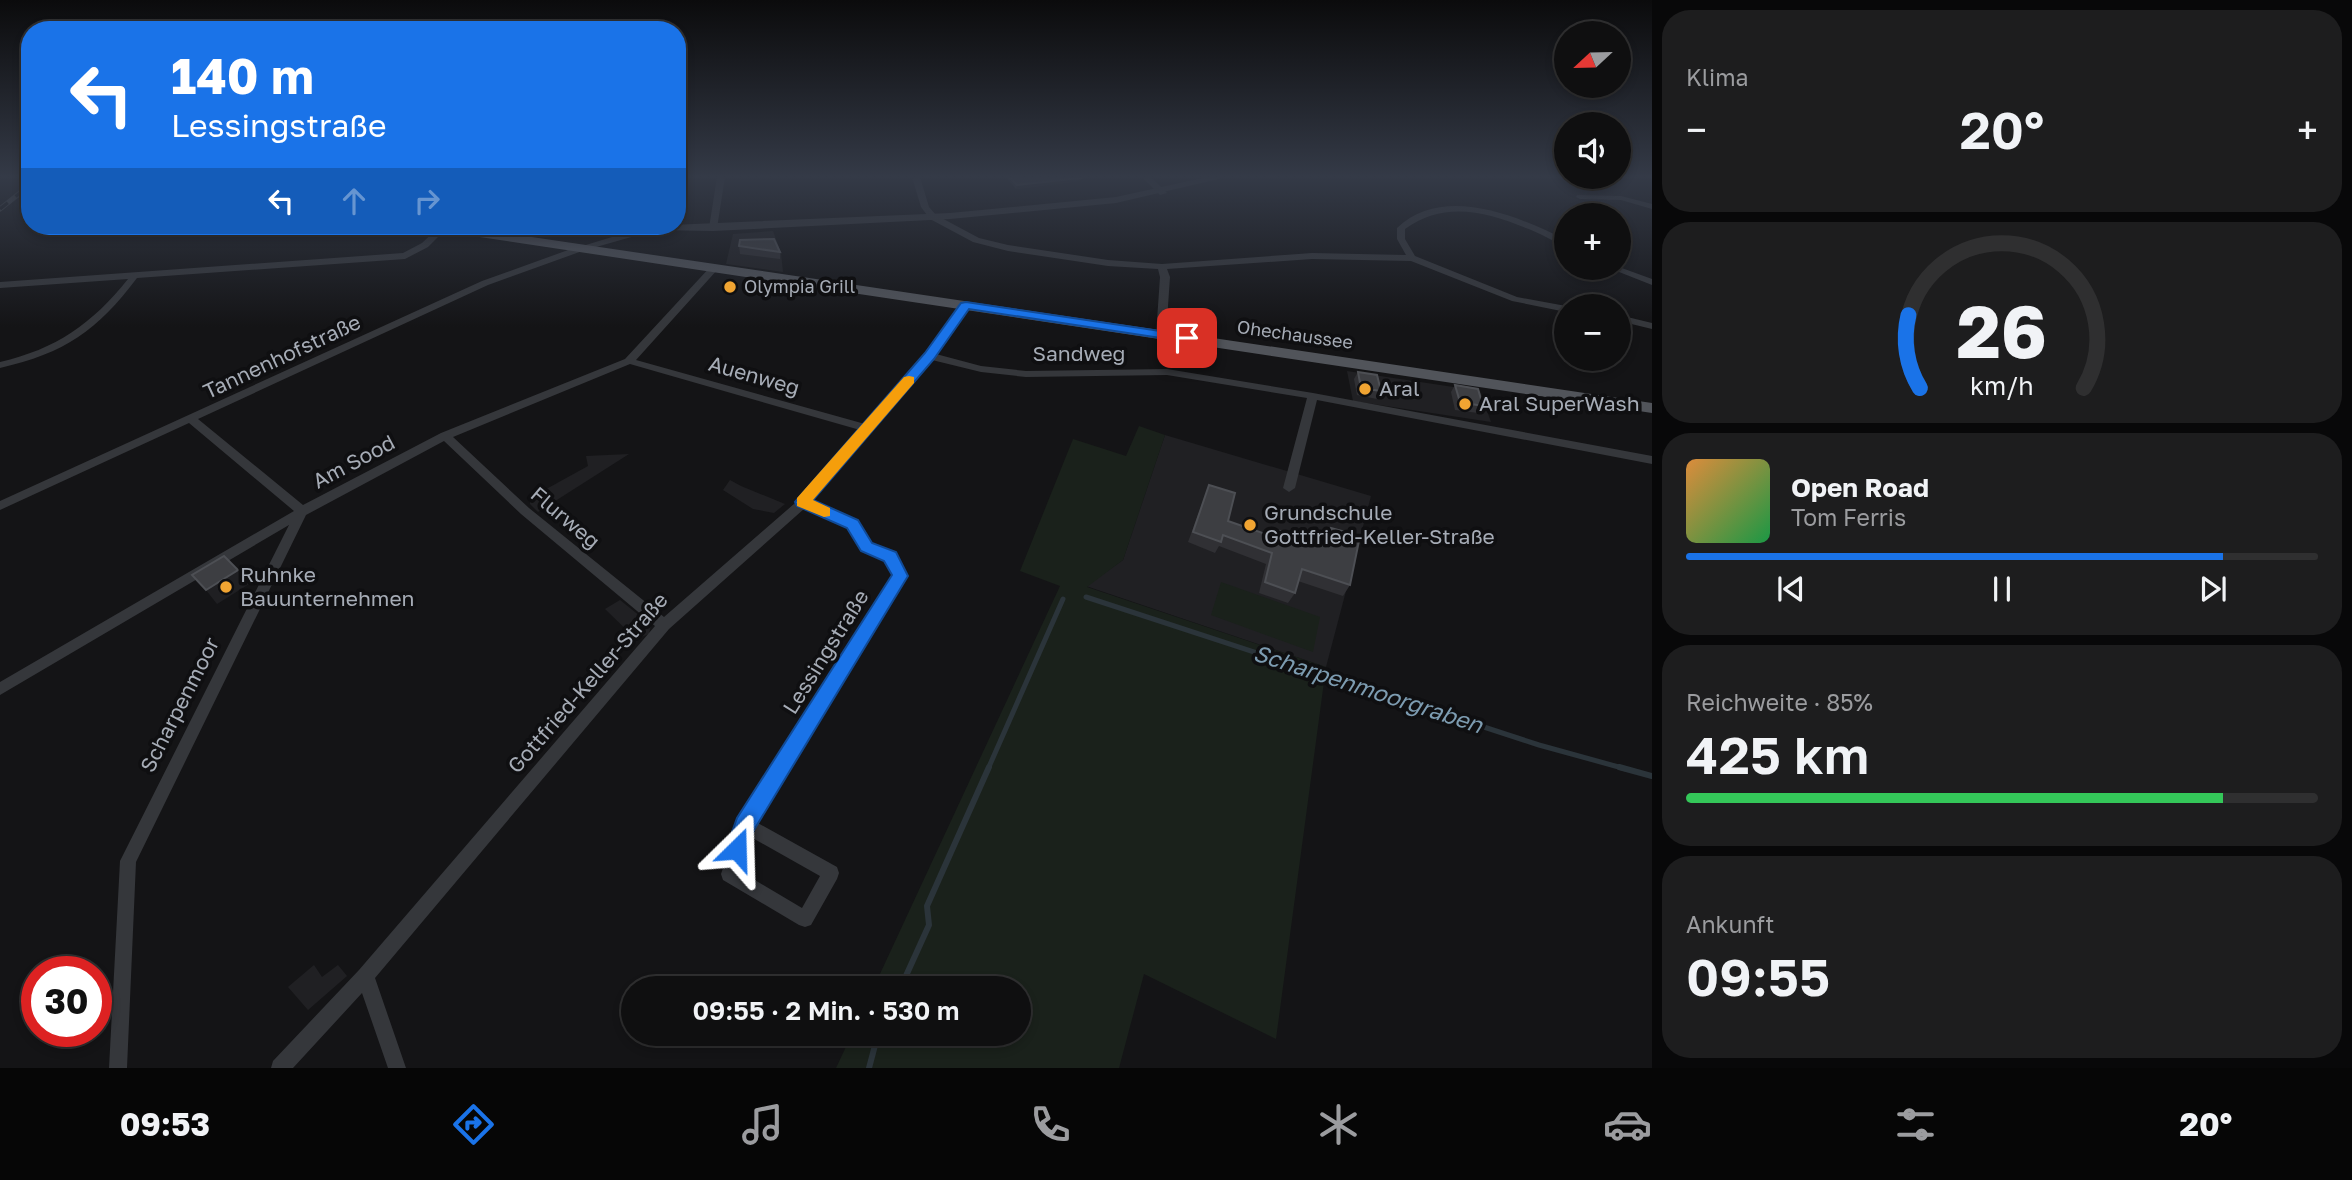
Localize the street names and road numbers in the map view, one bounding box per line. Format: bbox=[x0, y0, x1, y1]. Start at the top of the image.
street label: Tannenhofstraße bbox=[199, 308, 364, 404]
street label: Ohechaussee bbox=[1236, 315, 1354, 353]
street label: Sandweg bbox=[1032, 340, 1126, 366]
street label: Auenweg bbox=[706, 350, 803, 400]
street label: Am Sood bbox=[308, 429, 399, 494]
street label: Flurweg bbox=[526, 481, 606, 554]
street label: Lessingstraße bbox=[777, 585, 874, 718]
street label: Gottfried-Keller-Straße bbox=[502, 587, 673, 778]
street label: Scharpenmoor bbox=[134, 633, 224, 776]

